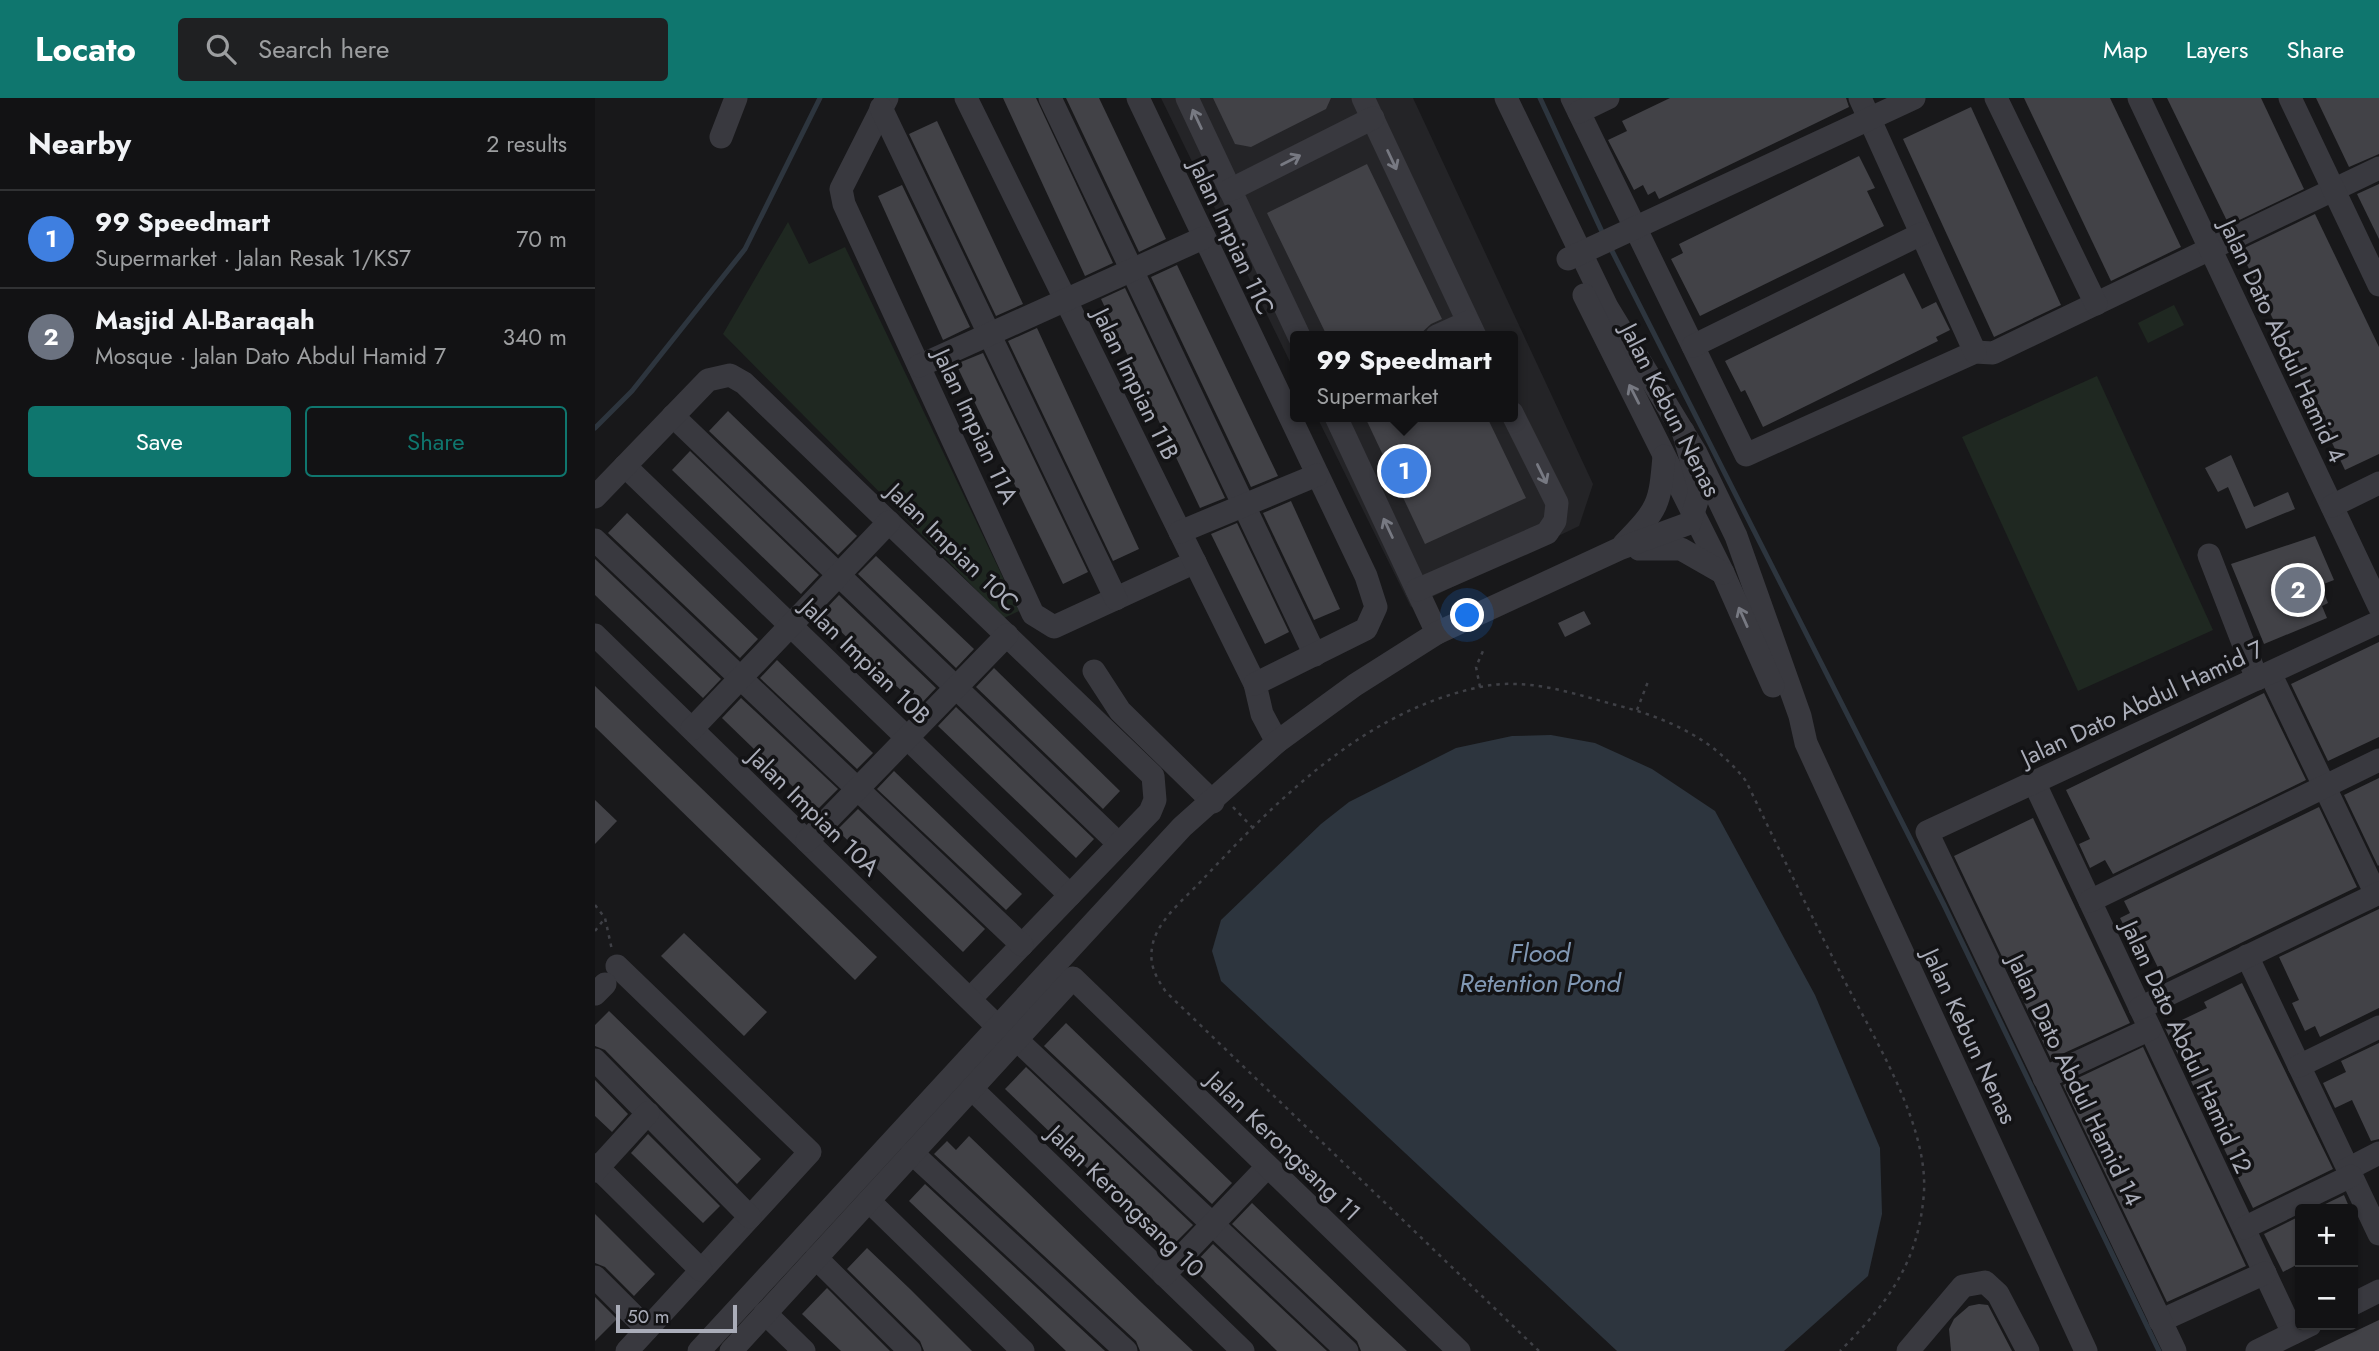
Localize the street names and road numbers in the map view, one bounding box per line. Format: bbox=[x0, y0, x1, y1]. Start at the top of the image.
street label: Jalan Impian 11C bbox=[1179, 151, 1283, 321]
street label: Jalan Dato Abdul Hamid 4 bbox=[2210, 211, 2355, 469]
street label: Jalan Impian 11B bbox=[1083, 299, 1188, 466]
street label: Jalan Kebun Nenas bbox=[1611, 315, 1730, 503]
street label: Jalan Impian 11A bbox=[923, 340, 1027, 509]
street label: Jalan Impian 10C bbox=[877, 473, 1027, 619]
street label: Jalan Impian 10B bbox=[791, 588, 939, 732]
street label: Jalan Dato Abdul Hamid 7 bbox=[2012, 631, 2269, 776]
street label: Jalan Impian 10A bbox=[738, 738, 888, 884]
street label: Jalan Dato Abdul Hamid 12 bbox=[2112, 912, 2261, 1179]
street label: Jalan Kebun Nenas bbox=[1913, 940, 2026, 1130]
street label: Jalan Dato Abdul Hamid 14 bbox=[1997, 946, 2151, 1212]
street label: Jalan Kerongsang 11 bbox=[1197, 1061, 1369, 1229]
street label: Jalan Kerongsang 10 bbox=[1037, 1115, 1212, 1285]

